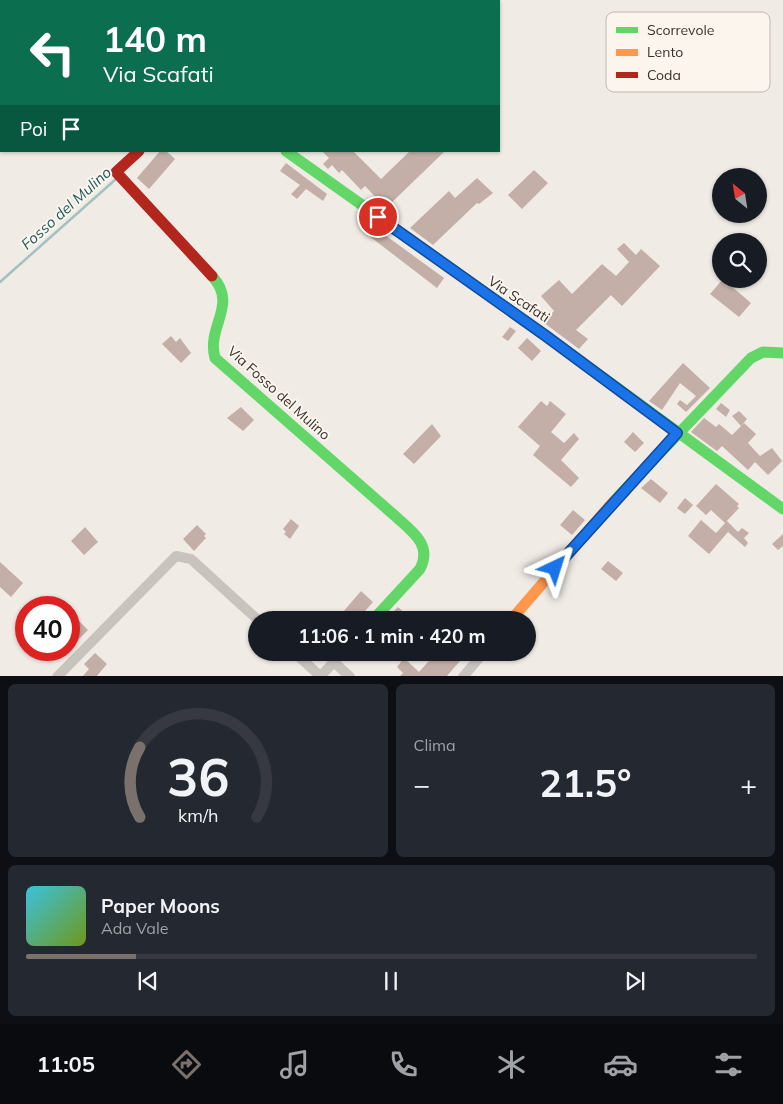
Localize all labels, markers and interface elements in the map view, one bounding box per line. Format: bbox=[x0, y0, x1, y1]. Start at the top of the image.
legend bbox=[606, 12, 770, 92]
text: 140 m bbox=[103, 17, 207, 61]
icon: left bbox=[20, 20, 85, 85]
text: Scorrevole bbox=[647, 21, 714, 39]
text: Lento bbox=[647, 43, 683, 61]
text: Via Scafati bbox=[103, 60, 214, 88]
text: Coda bbox=[647, 66, 681, 84]
icon: arrive bbox=[57, 115, 85, 143]
text: Poi bbox=[20, 117, 47, 141]
water label: Fosso del Mulino bbox=[17, 162, 115, 253]
north arrow bbox=[712, 168, 768, 222]
map controls bbox=[712, 168, 767, 288]
pin bbox=[357, 196, 399, 238]
icon: arrive bbox=[364, 203, 392, 231]
button: search bbox=[712, 233, 767, 288]
street label: Via Scafati bbox=[485, 272, 553, 326]
street label: Via Fosso del Mulino bbox=[224, 342, 334, 444]
position arrow bbox=[528, 541, 580, 593]
speed limit sign: 40 bbox=[15, 596, 80, 661]
text: 11:06 · 1 min · 420 m bbox=[298, 624, 486, 648]
text: Clima bbox=[414, 735, 456, 755]
text: 36 bbox=[167, 744, 229, 809]
text: 21.5° bbox=[539, 759, 631, 807]
text: − bbox=[414, 767, 430, 802]
text: + bbox=[740, 767, 757, 802]
text: km/h bbox=[178, 804, 218, 826]
text: Paper Moons bbox=[101, 894, 220, 918]
text: Ada Vale bbox=[101, 918, 168, 938]
icon: previous bbox=[134, 967, 162, 995]
icon: pause bbox=[377, 967, 405, 995]
icon: next bbox=[621, 967, 649, 995]
icon: directions bbox=[169, 1047, 204, 1082]
icon: music bbox=[277, 1047, 312, 1082]
icon: phone bbox=[386, 1047, 421, 1082]
icon: climate bbox=[494, 1047, 529, 1082]
icon: car bbox=[603, 1047, 638, 1082]
icon: filters bbox=[711, 1047, 746, 1082]
text: 11:05 bbox=[37, 1050, 95, 1078]

